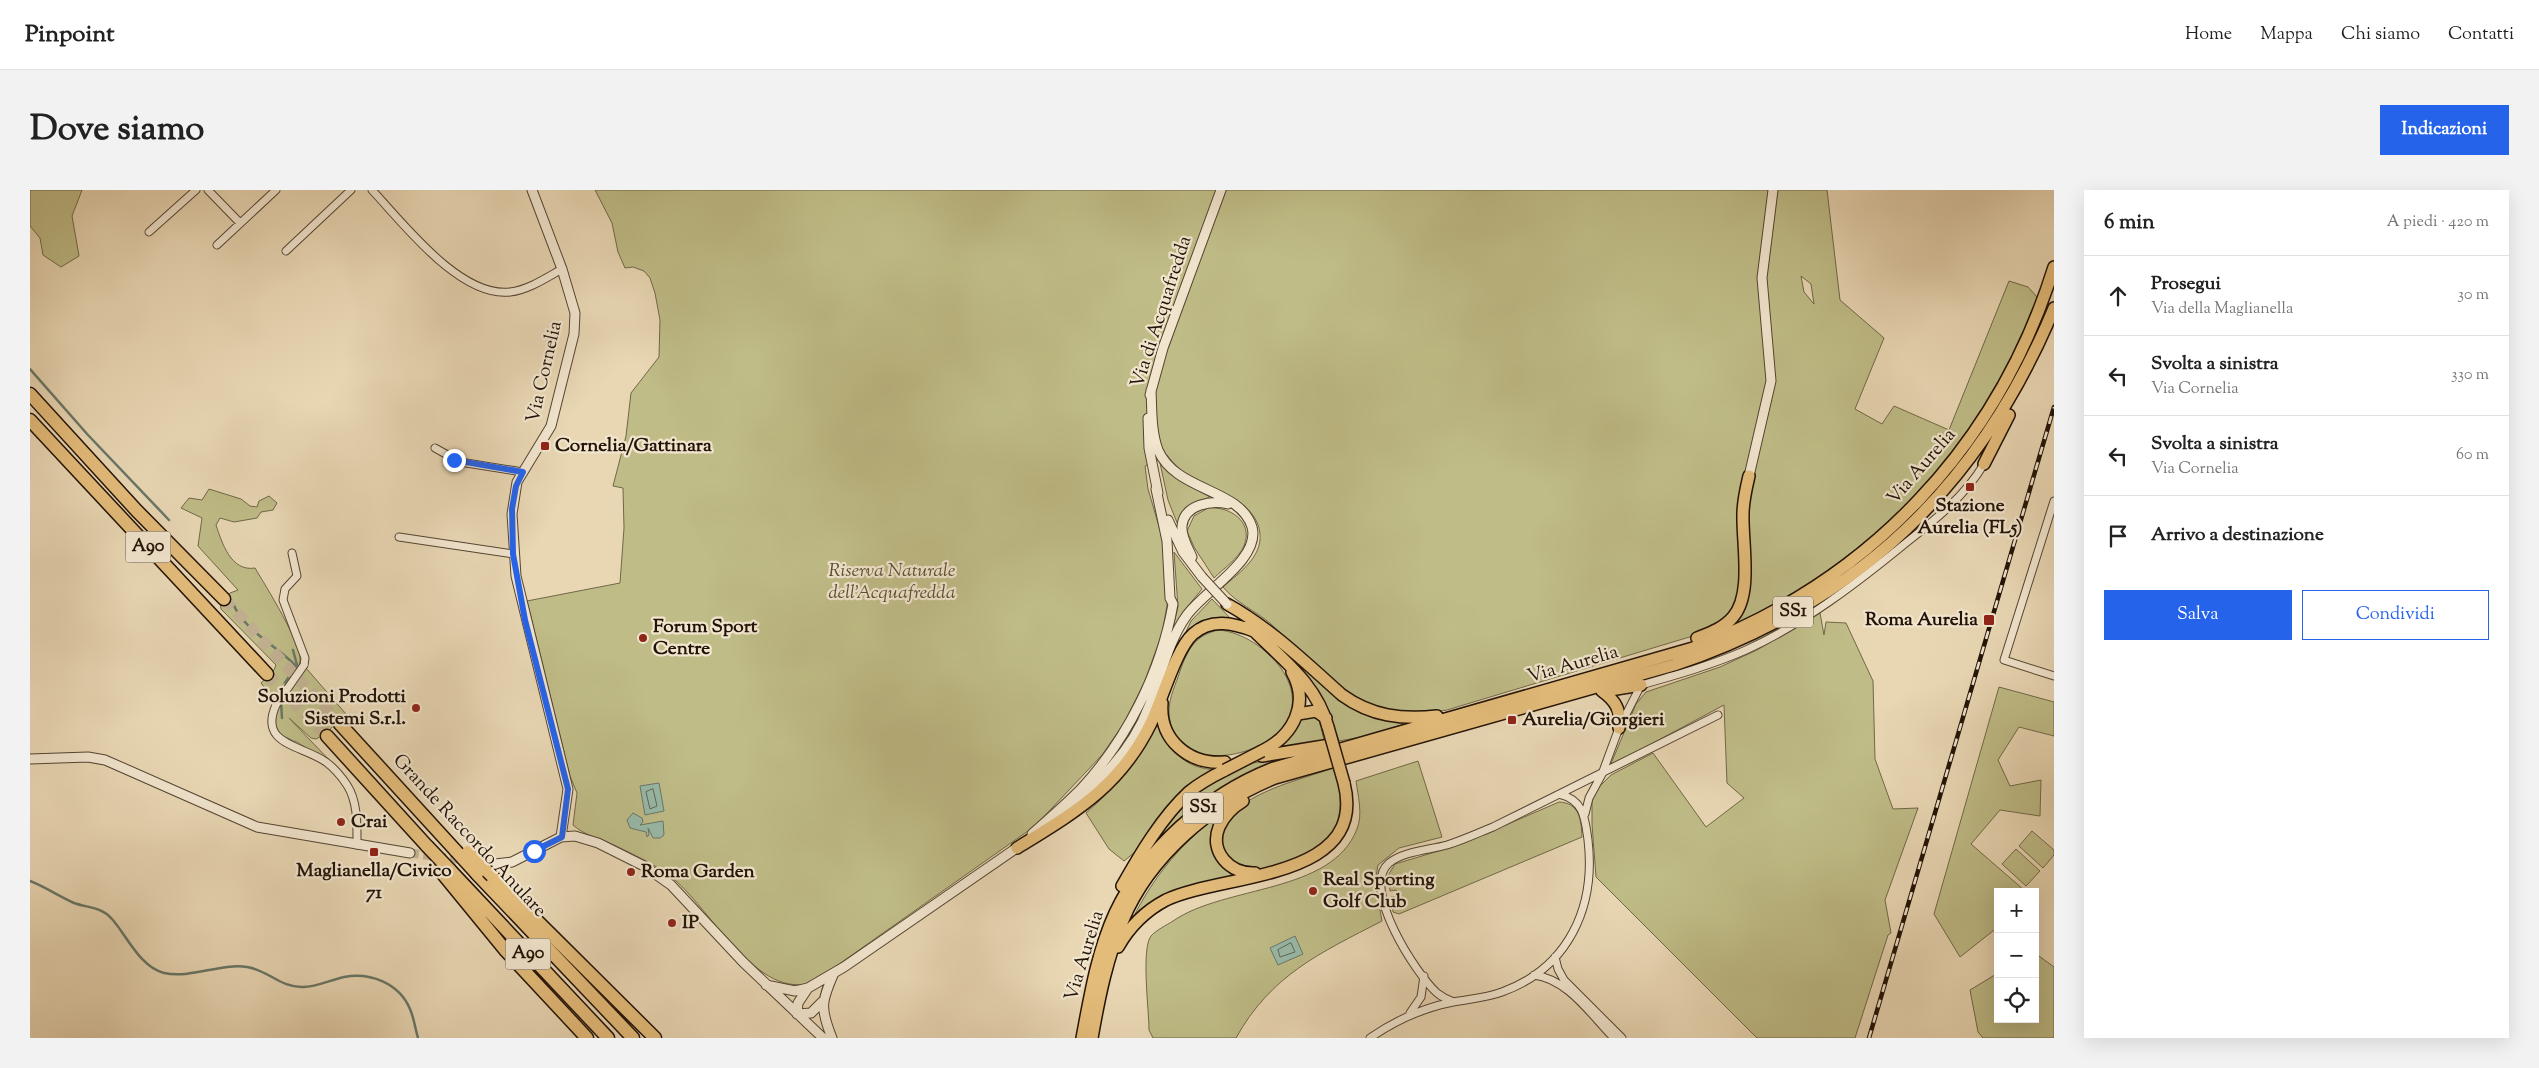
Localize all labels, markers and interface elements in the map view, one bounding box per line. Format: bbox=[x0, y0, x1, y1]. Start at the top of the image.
text: Pinpoint bbox=[25, 18, 114, 52]
text: Home bbox=[2185, 22, 2232, 48]
text: Mappa bbox=[2260, 22, 2313, 48]
text: Chi siamo bbox=[2341, 22, 2420, 48]
text: Contatti bbox=[2448, 22, 2514, 48]
text: Dove siamo bbox=[30, 105, 204, 156]
button: Indicazioni bbox=[2380, 105, 2509, 155]
text: 6 min bbox=[2104, 208, 2155, 238]
text: A piedi · 420 m bbox=[2387, 211, 2489, 234]
street label: Via di Acquafredda bbox=[1125, 232, 1199, 391]
text: Prosegui bbox=[2151, 271, 2221, 298]
icon: ahead bbox=[2104, 282, 2132, 310]
text: 30 m bbox=[2458, 284, 2489, 307]
text: Via della Maglianella bbox=[2151, 298, 2293, 321]
street label: Via Cornelia bbox=[520, 318, 570, 426]
text: Svolta a sinistra bbox=[2151, 351, 2279, 378]
icon: left bbox=[2104, 362, 2132, 390]
text: 330 m bbox=[2451, 364, 2489, 387]
text: Via Cornelia bbox=[2151, 378, 2239, 401]
street label: Via Aurelia bbox=[1881, 423, 1963, 511]
text: Svolta a sinistra bbox=[2151, 431, 2279, 458]
place label: Cornelia/Gattinara bbox=[555, 433, 712, 460]
marker: Cornelia/Gattinara bbox=[539, 440, 551, 452]
icon: left bbox=[2104, 442, 2132, 470]
text: 60 m bbox=[2456, 444, 2489, 467]
route end bbox=[443, 449, 466, 472]
text: Via Cornelia bbox=[2151, 458, 2239, 481]
marker: Stazione Aurelia (FL5) bbox=[1964, 481, 1976, 493]
place label: Stazione Aurelia (FL5) bbox=[1917, 493, 2023, 542]
icon: arrive bbox=[2104, 522, 2132, 550]
text: Arrivo a destinazione bbox=[2151, 522, 2324, 549]
road number: A90 bbox=[126, 532, 170, 562]
park label: Riserva Naturale dell'Acquafredda bbox=[828, 558, 956, 607]
button: Salva bbox=[2104, 590, 2292, 640]
button: Condividi bbox=[2302, 590, 2489, 640]
road number: SS1 bbox=[1773, 597, 1813, 628]
place label: Roma Aurelia bbox=[1865, 607, 1978, 634]
marker: Roma Aurelia bbox=[1982, 613, 1996, 627]
place label: Forum Sport Centre bbox=[653, 614, 758, 663]
marker: Forum Sport Centre bbox=[637, 632, 649, 644]
street label: Via Aurelia bbox=[1524, 639, 1622, 691]
place label: Soluzioni Prodotti Sistemi S.r.l. bbox=[258, 684, 407, 733]
marker: Soluzioni Prodotti Sistemi S.r.l. bbox=[410, 702, 422, 714]
place label: Aurelia/Giorgieri bbox=[1522, 707, 1665, 734]
marker: Aurelia/Giorgieri bbox=[1506, 714, 1518, 726]
street label: Grande Raccordo Anulare bbox=[386, 748, 552, 924]
road number: SS1 bbox=[1183, 792, 1223, 824]
place label: Crai bbox=[351, 809, 388, 836]
marker: Crai bbox=[335, 816, 347, 828]
route start bbox=[523, 840, 546, 863]
marker: Maglianella/Civico 71 bbox=[368, 846, 380, 858]
place label: Maglianella/Civico 71 bbox=[296, 858, 452, 907]
place label: Roma Garden bbox=[641, 859, 756, 886]
marker: Roma Garden bbox=[625, 866, 637, 878]
place label: Real Sporting Golf Club bbox=[1323, 867, 1435, 916]
marker: Real Sporting Golf Club bbox=[1307, 885, 1319, 897]
map controls bbox=[1994, 888, 2039, 1023]
button: + bbox=[1994, 888, 2039, 933]
street label: Via Aurelia bbox=[1058, 907, 1112, 1005]
place label: IP bbox=[682, 910, 699, 937]
marker: IP bbox=[666, 917, 678, 929]
button: − bbox=[1994, 933, 2039, 978]
road number: A90 bbox=[506, 939, 550, 970]
button: locate bbox=[1994, 978, 2039, 1023]

